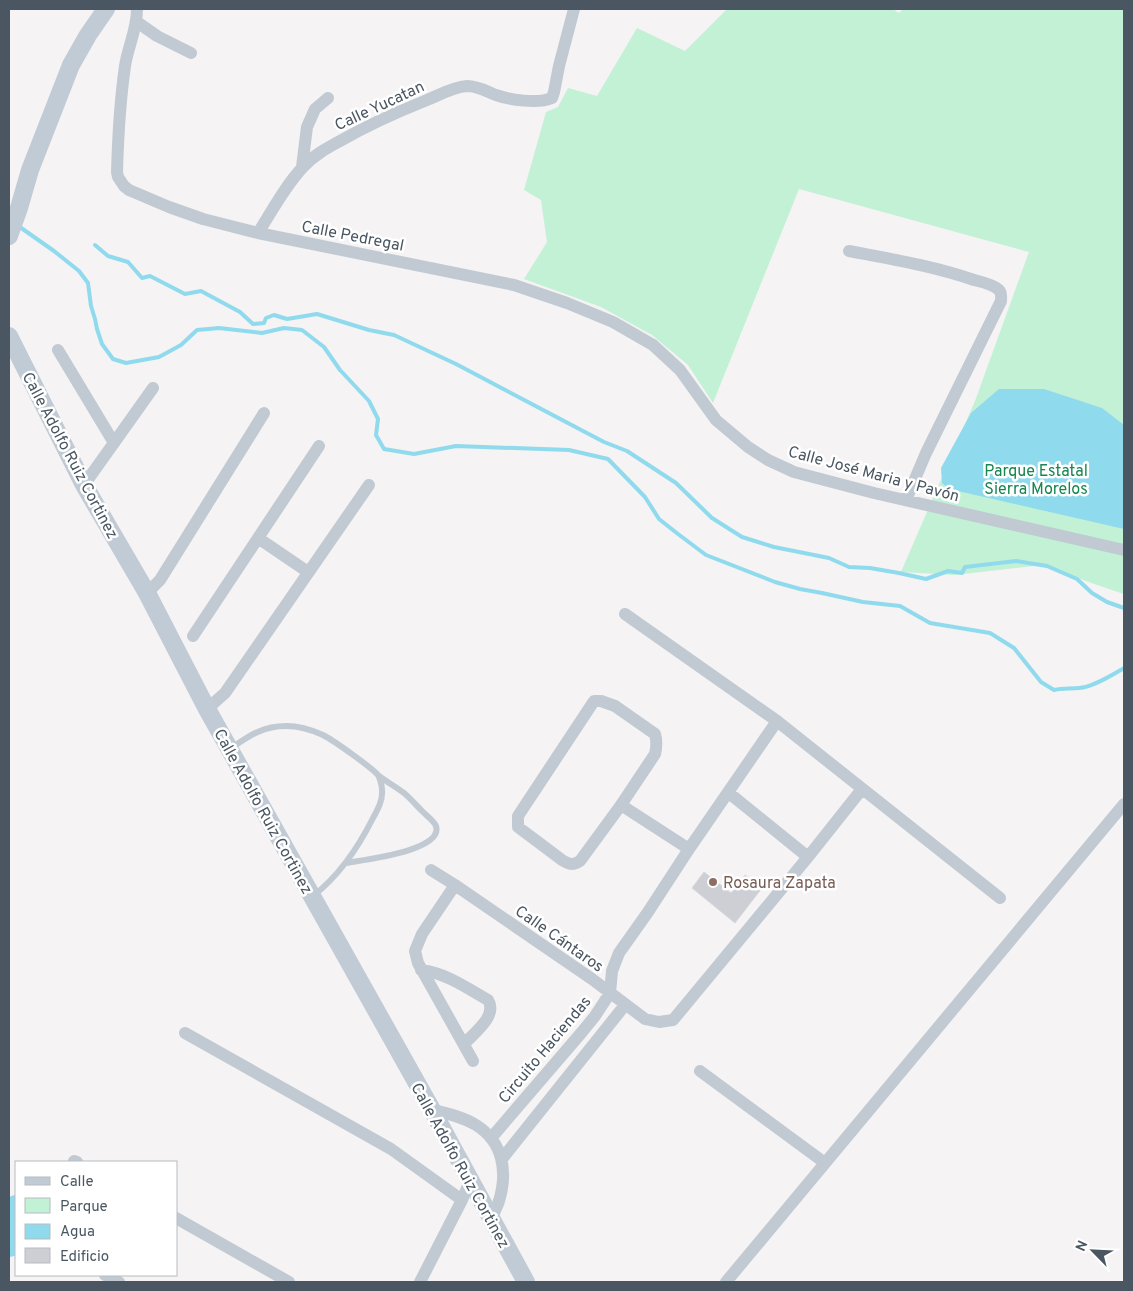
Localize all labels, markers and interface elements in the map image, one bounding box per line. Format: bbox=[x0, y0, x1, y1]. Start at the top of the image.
street label: Calle Yucatan bbox=[332, 77, 428, 136]
street label: Calle Pedregal bbox=[300, 217, 406, 257]
street label: Calle Adolfo Ruiz Cortinez bbox=[17, 369, 122, 543]
street label: Calle José Maria y Pavón bbox=[786, 442, 961, 507]
park label: Parque Estatal Sierra Morelos bbox=[984, 462, 1088, 500]
street label: Calle Adolfo Ruiz Cortinez bbox=[208, 726, 316, 898]
place label: Rosaura Zapata bbox=[723, 874, 836, 894]
marker: Rosaura Zapata bbox=[707, 876, 719, 888]
street label: Calle Cántaros bbox=[511, 902, 607, 978]
street label: Circuito Haciendas bbox=[495, 992, 596, 1108]
street label: Calle Adolfo Ruiz Cortinez bbox=[405, 1080, 513, 1252]
legend bbox=[15, 1161, 178, 1276]
text: Calle bbox=[60, 1173, 94, 1192]
text: Parque bbox=[60, 1198, 108, 1217]
text: Agua bbox=[60, 1223, 95, 1242]
north arrow bbox=[1068, 1226, 1118, 1276]
text: N bbox=[1073, 1238, 1092, 1254]
text: Edificio bbox=[60, 1248, 109, 1267]

